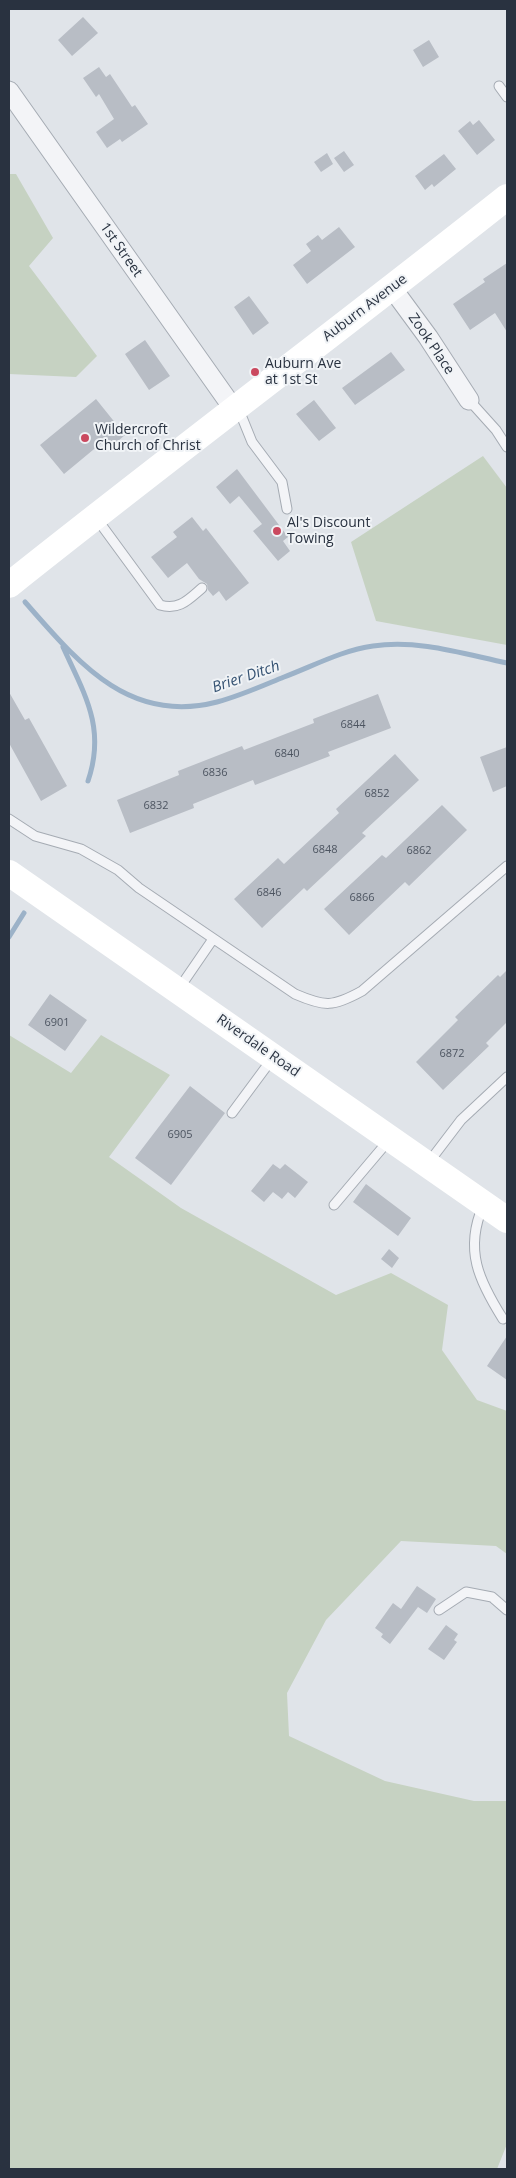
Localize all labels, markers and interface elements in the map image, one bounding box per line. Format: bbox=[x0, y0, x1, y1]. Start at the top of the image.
street label: 1st Street bbox=[96, 220, 146, 280]
street label: Auburn Avenue bbox=[320, 271, 410, 345]
street label: Zook Place bbox=[404, 310, 458, 378]
place label: Auburn Ave at 1st St bbox=[265, 356, 341, 388]
marker: Auburn Ave at 1st St bbox=[249, 366, 261, 378]
place label: Wildercroft Church of Christ bbox=[95, 422, 201, 454]
marker: Wildercroft Church of Christ bbox=[79, 432, 91, 444]
place label: Al's Discount Towing bbox=[287, 515, 370, 548]
marker: Al's Discount Towing bbox=[271, 525, 283, 537]
water label: Brier Ditch bbox=[210, 657, 282, 697]
house number: 6844 bbox=[340, 718, 366, 732]
house number: 6840 bbox=[274, 747, 300, 761]
house number: 6836 bbox=[202, 766, 228, 780]
house number: 6852 bbox=[364, 787, 390, 801]
house number: 6832 bbox=[143, 799, 169, 813]
house number: 6848 bbox=[312, 843, 338, 857]
house number: 6862 bbox=[406, 844, 432, 858]
house number: 6846 bbox=[256, 886, 282, 900]
house number: 6866 bbox=[349, 891, 375, 905]
street label: Riverdale Road bbox=[213, 1011, 303, 1081]
house number: 6901 bbox=[44, 1016, 70, 1030]
house number: 6872 bbox=[439, 1047, 465, 1061]
house number: 6905 bbox=[167, 1128, 193, 1142]

